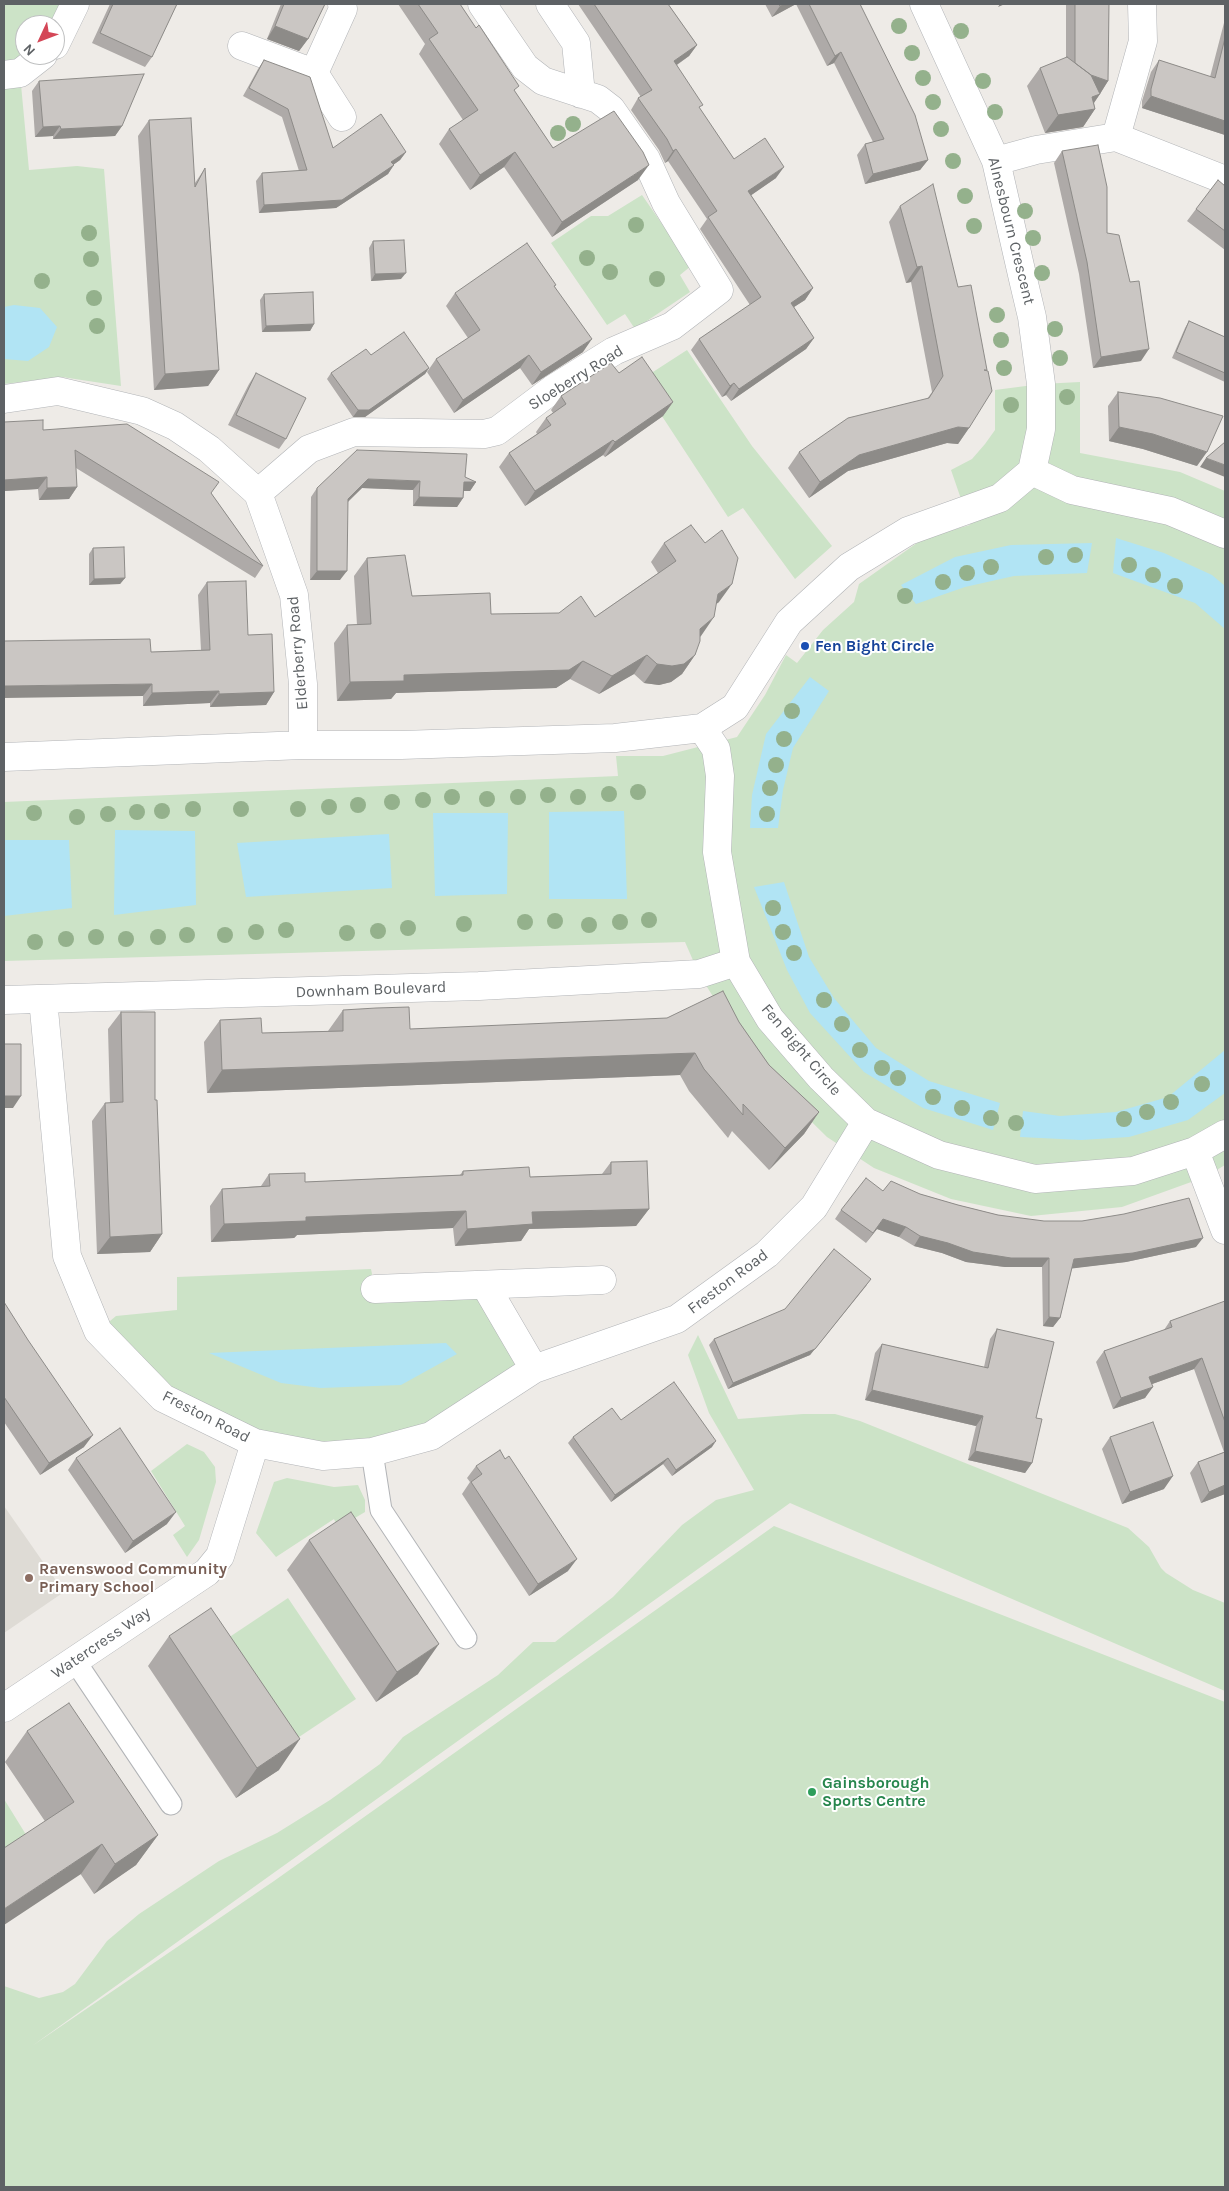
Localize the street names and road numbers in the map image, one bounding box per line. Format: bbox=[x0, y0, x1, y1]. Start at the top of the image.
street label: Alnesbourn Crescent bbox=[983, 155, 1039, 307]
street label: Sloeberry Road bbox=[525, 341, 627, 415]
street label: Elderberry Road bbox=[283, 595, 313, 711]
street label: Downham Boulevard bbox=[295, 978, 447, 1002]
street label: Fen Bight Circle bbox=[757, 1000, 845, 1100]
street label: Freston Road bbox=[684, 1245, 772, 1319]
street label: Freston Road bbox=[159, 1387, 253, 1447]
street label: Watercress Way bbox=[48, 1603, 154, 1683]

